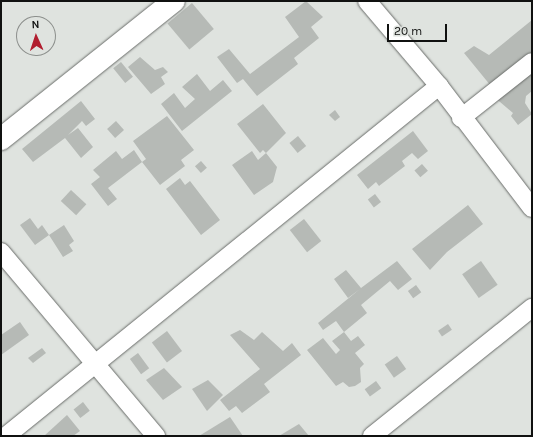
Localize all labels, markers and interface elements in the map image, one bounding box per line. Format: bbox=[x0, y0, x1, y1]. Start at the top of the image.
north arrow bbox=[16, 16, 56, 56]
scale bar bbox=[389, 16, 449, 42]
text: N bbox=[31, 18, 40, 31]
text: 20 m bbox=[394, 24, 422, 38]

